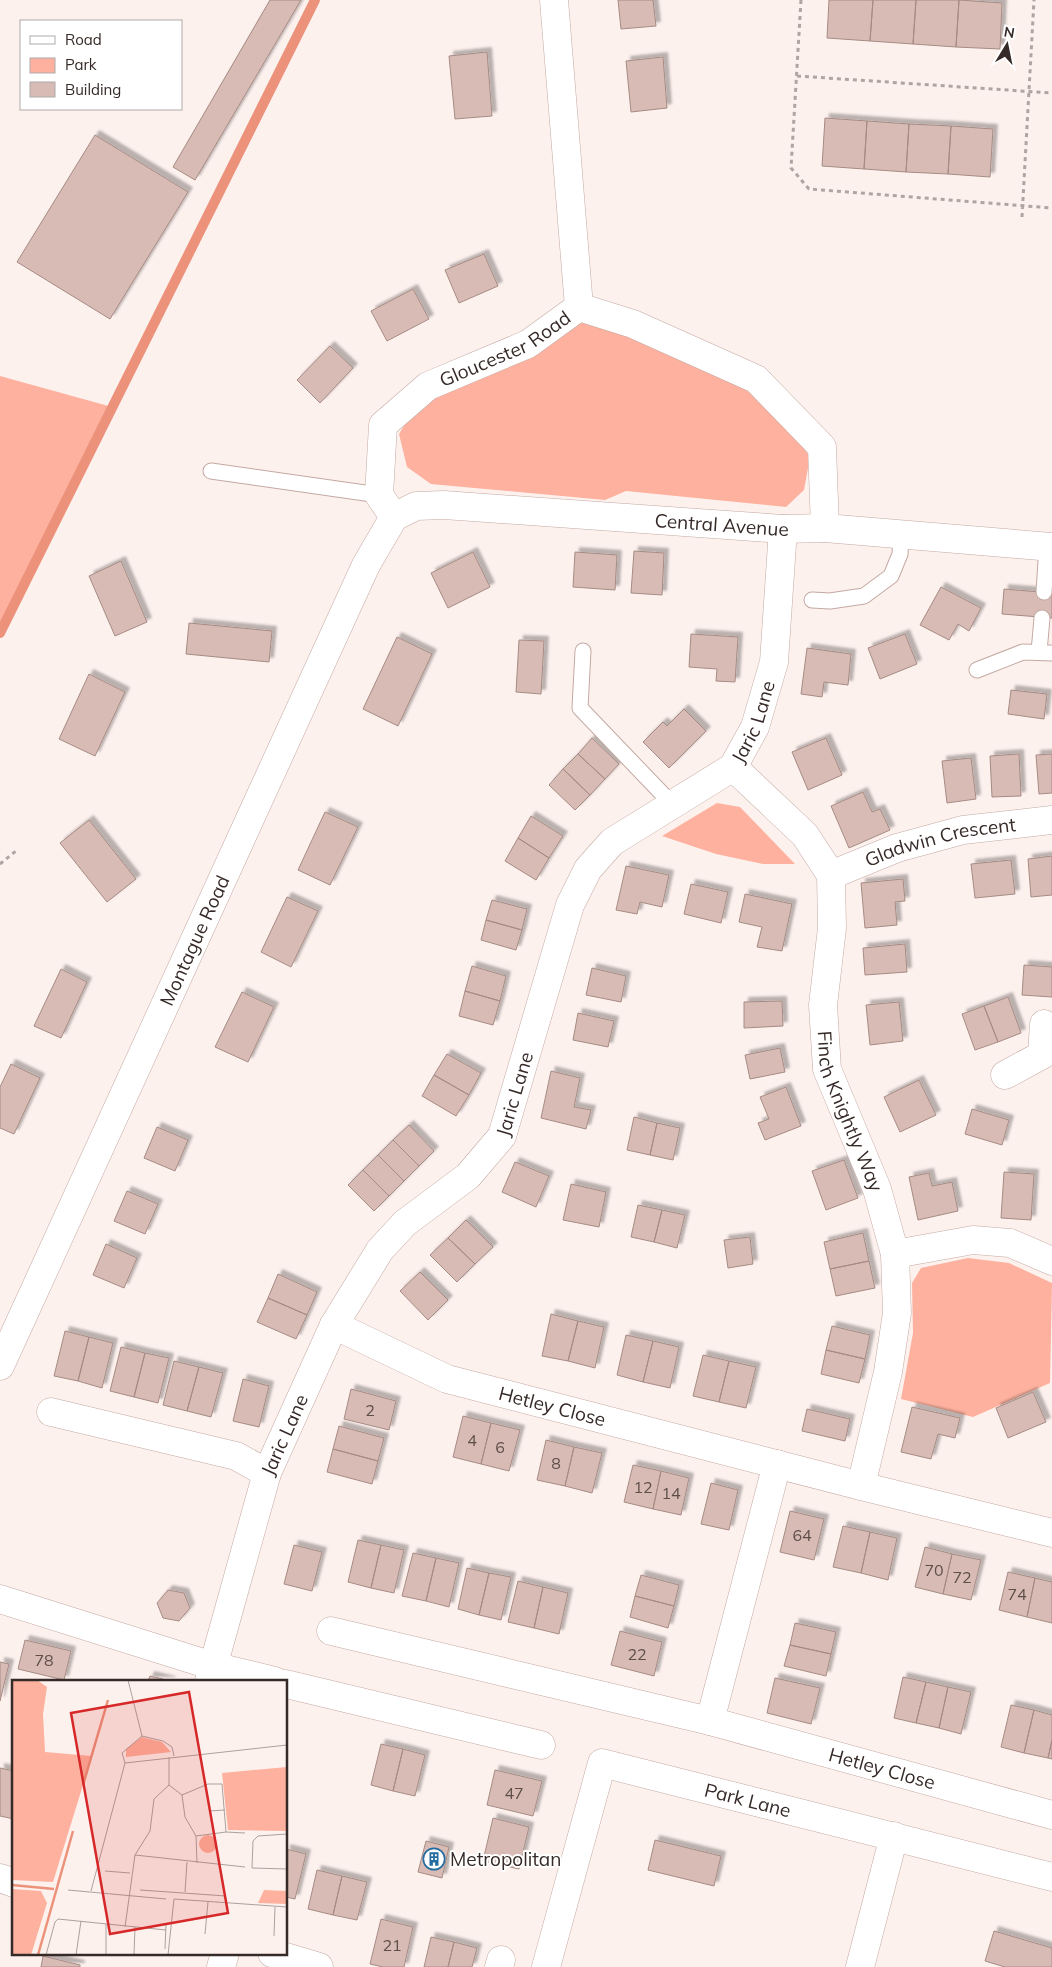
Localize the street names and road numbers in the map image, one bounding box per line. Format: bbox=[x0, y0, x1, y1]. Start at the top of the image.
street label: Gloucester Road bbox=[436, 305, 575, 392]
street label: Central Avenue bbox=[654, 508, 789, 541]
street label: Jaric Lane bbox=[726, 678, 780, 767]
street label: Gladwin Crescent bbox=[861, 812, 1017, 872]
street label: Montague Road bbox=[154, 871, 235, 1009]
street label: Finch Knightly Way bbox=[813, 1030, 889, 1195]
street label: Jaric Lane bbox=[491, 1049, 538, 1139]
street label: Hetley Close bbox=[496, 1381, 608, 1432]
street label: Jaric Lane bbox=[256, 1390, 313, 1479]
street label: Hetley Close bbox=[826, 1742, 938, 1794]
street label: Park Lane bbox=[702, 1777, 794, 1822]

